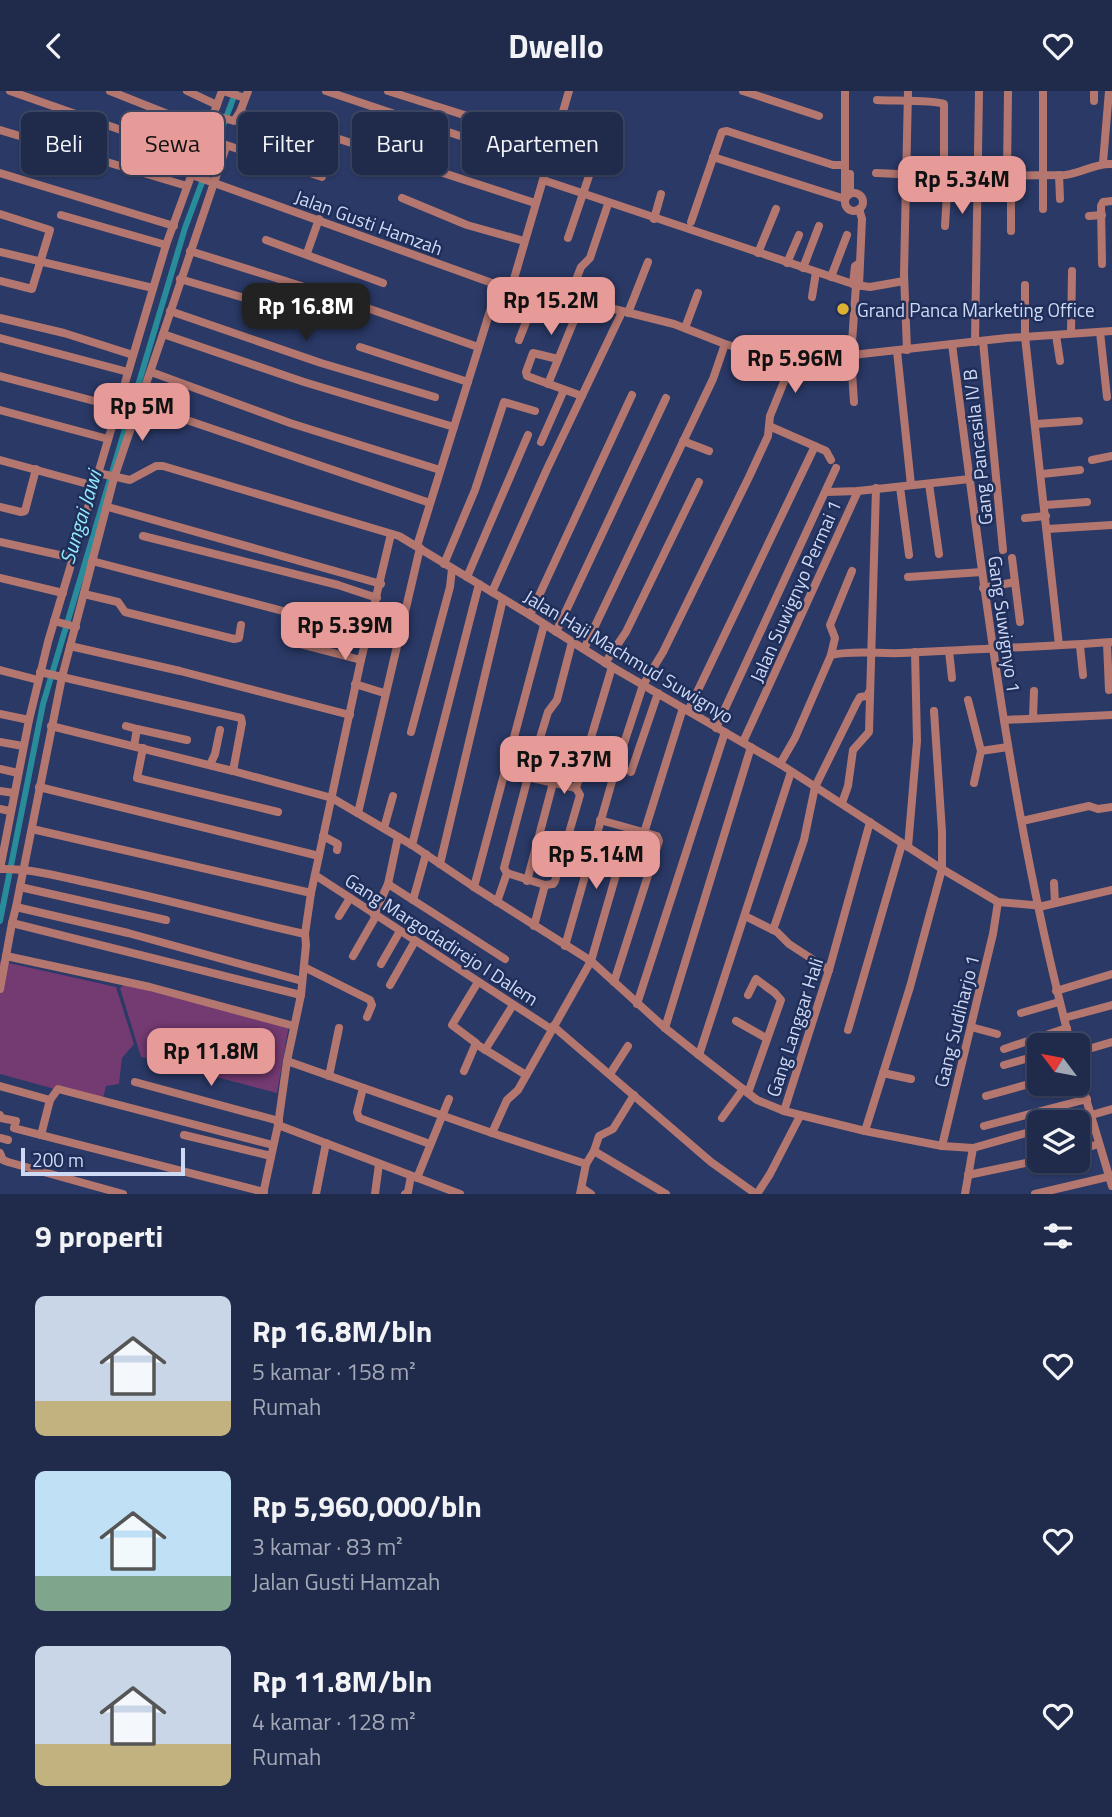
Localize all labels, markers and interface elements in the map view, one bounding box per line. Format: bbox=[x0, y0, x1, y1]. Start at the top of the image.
text: Dwello bbox=[508, 22, 604, 70]
icon: back bbox=[35, 27, 73, 65]
icon: heart bbox=[1039, 27, 1077, 65]
chip: Beli bbox=[21, 112, 107, 175]
chip: Sewa bbox=[121, 112, 224, 175]
chip: Filter bbox=[238, 112, 338, 175]
chip: Baru bbox=[352, 112, 448, 175]
chip: Apartemen bbox=[462, 112, 623, 175]
pin: Rp 5.34M bbox=[890, 157, 1034, 216]
text: Rp 5.34M bbox=[914, 161, 1010, 196]
street label: Jalan Gusti Hamzah bbox=[291, 182, 447, 262]
pin: Rp 15.2M bbox=[479, 278, 623, 337]
text: Rp 15.2M bbox=[503, 282, 599, 317]
pin: Rp 16.8M bbox=[234, 283, 378, 343]
text: Rp 16.8M bbox=[258, 288, 354, 323]
place label: Grand Panca Marketing Office bbox=[857, 295, 1095, 324]
marker: Grand Panca Marketing Office bbox=[835, 301, 851, 317]
pin: Rp 5.96M bbox=[723, 335, 867, 395]
text: Rp 5.96M bbox=[747, 340, 843, 375]
street label: Gang Pancasila IV B bbox=[954, 368, 1000, 526]
pin: Rp 5M bbox=[93, 383, 191, 443]
text: Rp 5M bbox=[110, 388, 174, 423]
water label: Sungai Jawi bbox=[51, 464, 110, 568]
street label: Jalan Suwignyo Permai 1 bbox=[742, 495, 848, 687]
street label: Gang Suwignyo 1 bbox=[981, 554, 1029, 694]
street label: Jalan Haji Machmud Suwignyo bbox=[519, 582, 739, 730]
pin: Rp 5.39M bbox=[273, 603, 417, 662]
text: Rp 5.39M bbox=[297, 607, 393, 642]
pin: Rp 7.37M bbox=[492, 737, 636, 796]
text: Rp 7.37M bbox=[516, 741, 612, 776]
pin: Rp 5.14M bbox=[524, 831, 668, 891]
text: Rp 5.14M bbox=[548, 836, 644, 871]
street label: Gang Margodadirejo I Dalem bbox=[339, 865, 545, 1013]
street label: Gang Sudiharjo 1 bbox=[926, 952, 986, 1090]
street label: Gang Langgar Hali bbox=[758, 954, 830, 1100]
pin: Rp 11.8M bbox=[139, 1028, 283, 1088]
text: Rp 11.8M bbox=[163, 1033, 259, 1068]
north arrow bbox=[1027, 1033, 1090, 1095]
map controls bbox=[1027, 1033, 1090, 1173]
button: layers bbox=[1027, 1110, 1090, 1173]
scale bar bbox=[21, 1145, 186, 1177]
text: 200 m bbox=[32, 1145, 84, 1174]
text: 9 properti bbox=[35, 1213, 163, 1259]
icon: filters bbox=[1039, 1217, 1077, 1255]
text: Rp 16.8M/bln bbox=[252, 1308, 432, 1354]
icon: home bbox=[91, 1324, 175, 1408]
icon: heart bbox=[1039, 1347, 1077, 1385]
text: 5 kamar · 158 m² bbox=[252, 1354, 416, 1389]
text: Rumah bbox=[252, 1389, 321, 1424]
text: Rp 5,960,000/bln bbox=[252, 1483, 482, 1529]
icon: home bbox=[91, 1499, 175, 1583]
icon: heart bbox=[1039, 1522, 1077, 1560]
text: 3 kamar · 83 m² bbox=[252, 1529, 403, 1564]
text: Jalan Gusti Hamzah bbox=[252, 1564, 440, 1599]
text: Rp 11.8M/bln bbox=[252, 1658, 432, 1704]
icon: home bbox=[91, 1674, 175, 1758]
icon: heart bbox=[1039, 1697, 1077, 1735]
text: 4 kamar · 128 m² bbox=[252, 1704, 416, 1739]
text: Rumah bbox=[252, 1739, 321, 1774]

